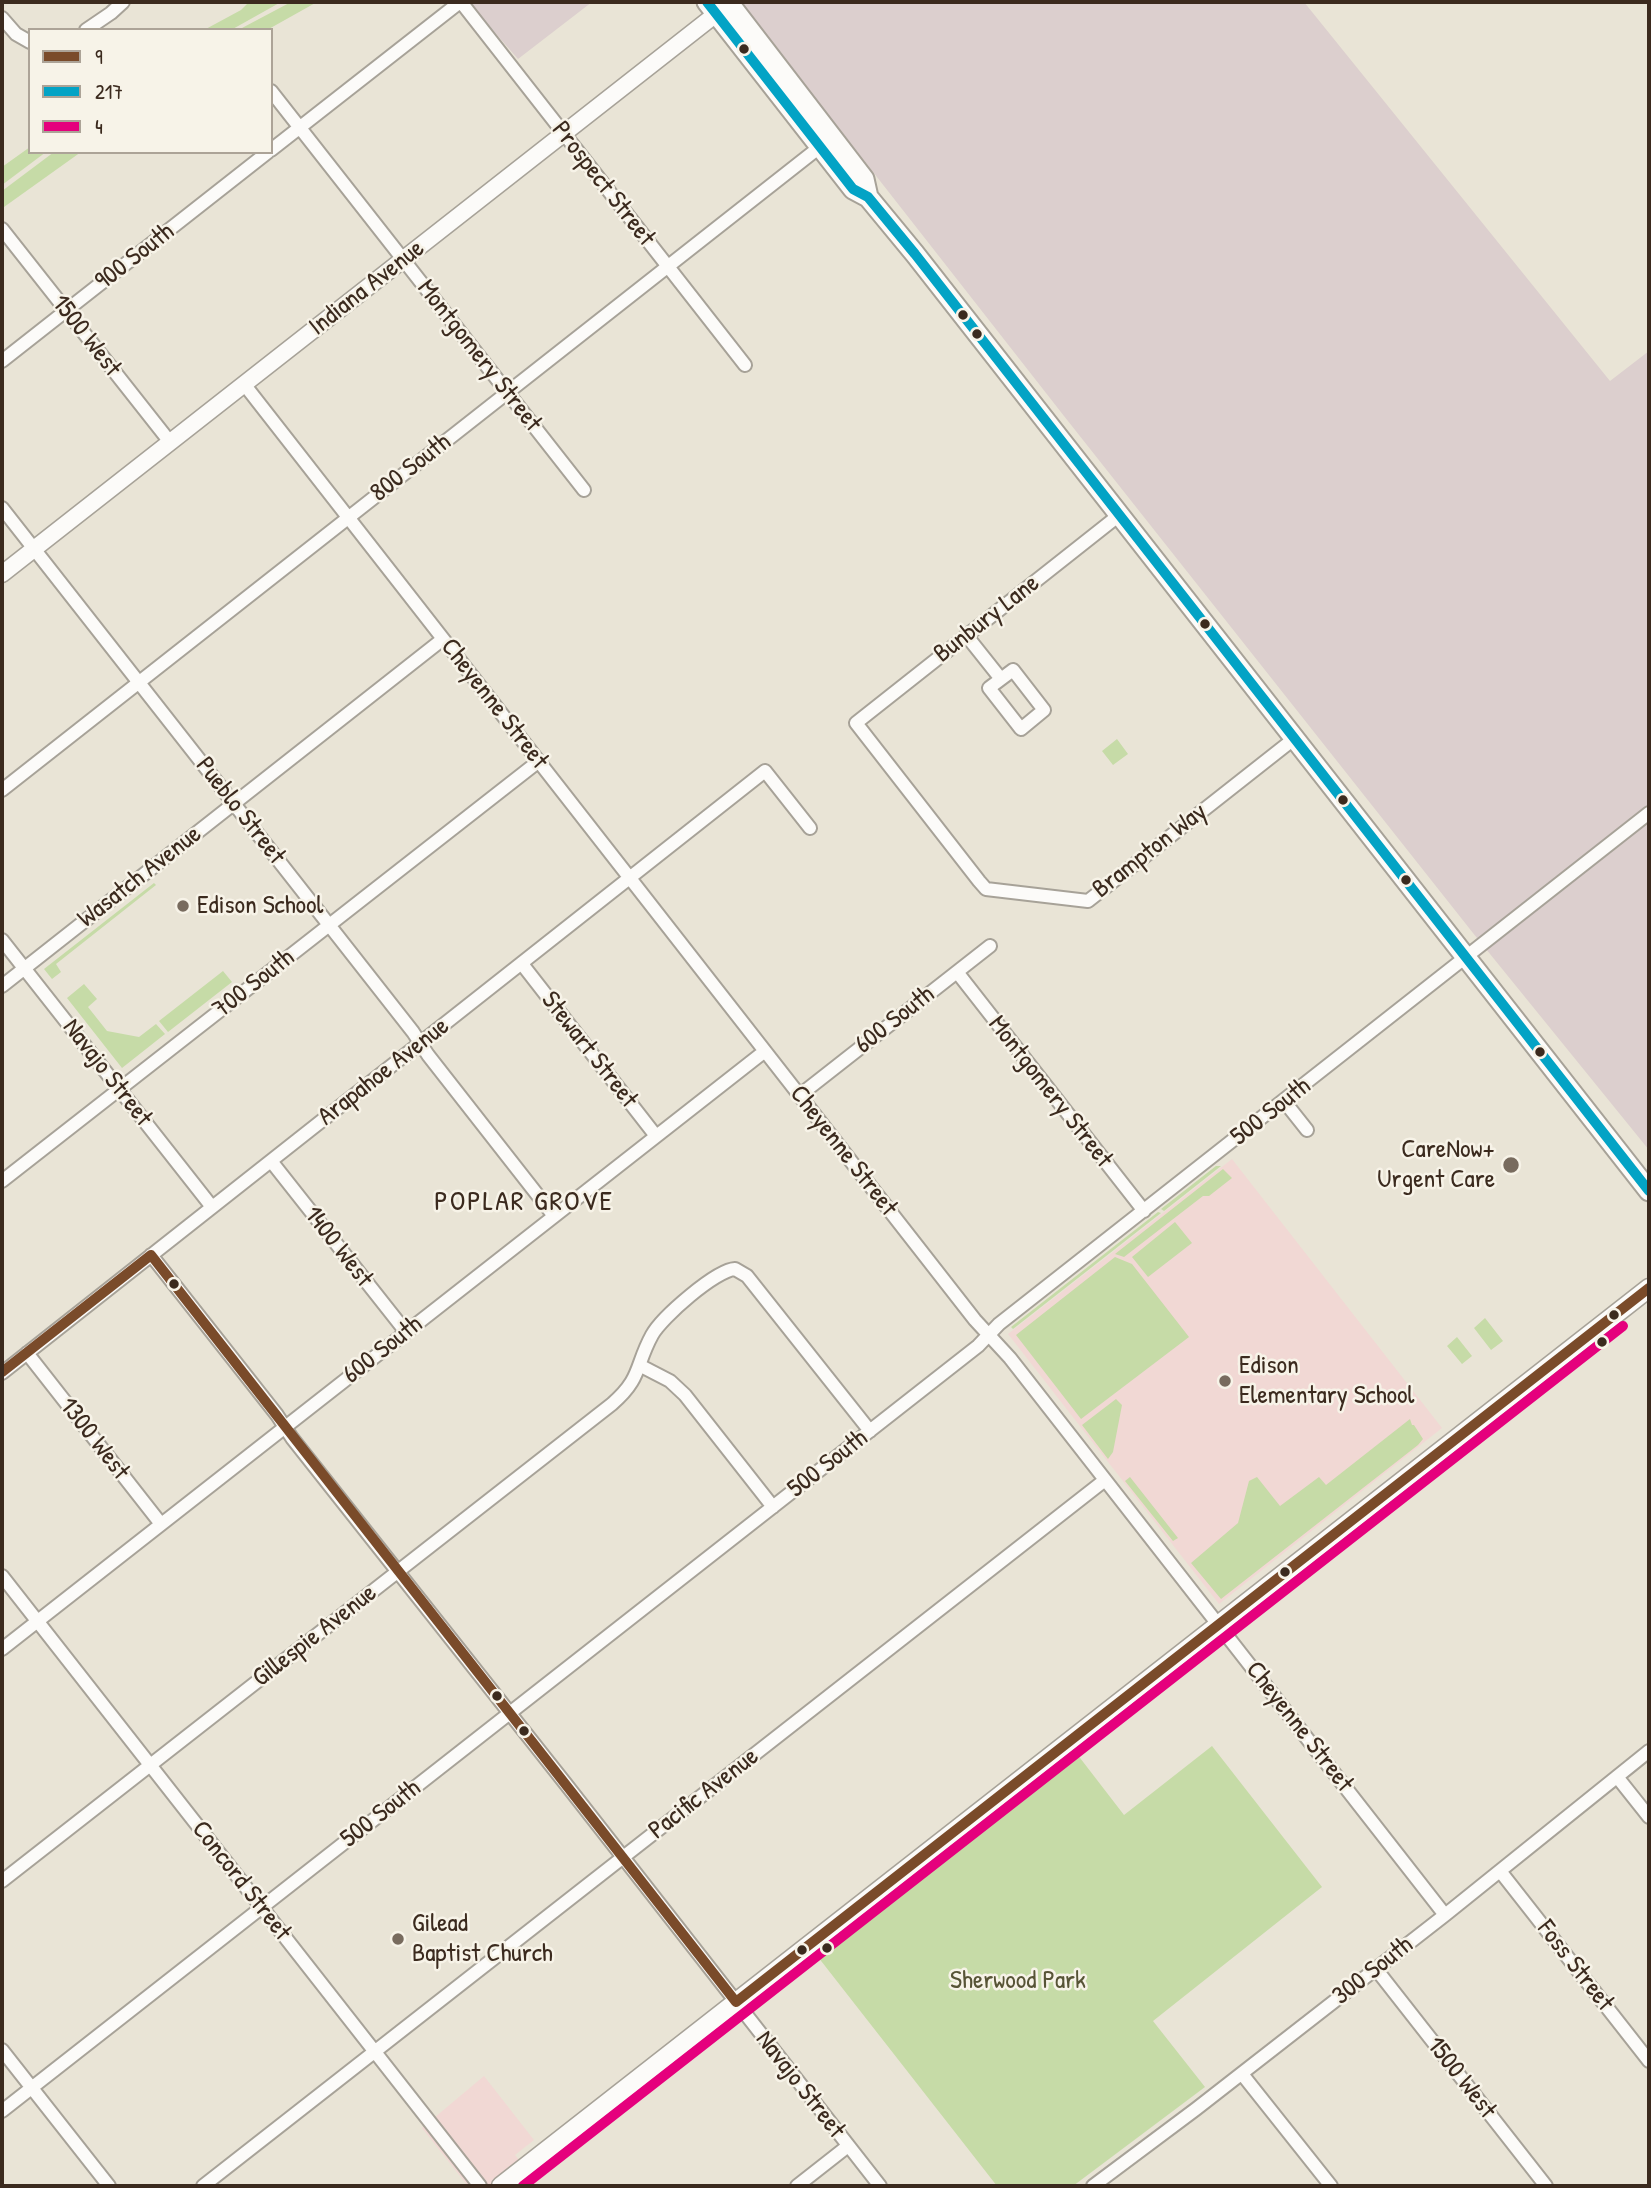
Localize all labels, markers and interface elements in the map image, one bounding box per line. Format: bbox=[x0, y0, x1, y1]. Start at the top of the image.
legend bbox=[28, 28, 273, 154]
text: 9 bbox=[95, 42, 103, 71]
unlabelled marker bbox=[737, 42, 751, 56]
text: 217 bbox=[95, 77, 123, 106]
text: 4 bbox=[95, 112, 103, 141]
street label: Prospect Street bbox=[545, 115, 661, 253]
street label: 900 South bbox=[89, 217, 181, 297]
street label: Indiana Avenue bbox=[303, 233, 431, 343]
street label: Montgomery Street bbox=[410, 274, 548, 438]
street label: 1500 West bbox=[44, 289, 128, 383]
unlabelled marker bbox=[956, 308, 970, 322]
unlabelled marker bbox=[970, 327, 984, 341]
street label: 800 South bbox=[365, 427, 457, 509]
street label: Bunbury Lane bbox=[928, 568, 1046, 670]
unlabelled marker bbox=[1198, 617, 1212, 631]
street label: Cheyenne Street bbox=[433, 632, 555, 776]
street label: Pueblo Street bbox=[188, 751, 292, 871]
unlabelled marker bbox=[1336, 793, 1350, 807]
street label: Brampton Way bbox=[1087, 797, 1213, 905]
street label: Wasatch Avenue bbox=[72, 819, 208, 935]
unlabelled marker bbox=[1399, 873, 1413, 887]
place label: Edison School bbox=[197, 890, 323, 922]
marker: Edison School bbox=[175, 898, 191, 914]
street label: 700 South bbox=[207, 943, 301, 1025]
street label: 600 South bbox=[849, 979, 941, 1061]
street label: Stewart Street bbox=[534, 986, 644, 1114]
street label: Montgomery Street bbox=[981, 1010, 1119, 1174]
street label: Arapahoe Avenue bbox=[312, 1011, 456, 1133]
street label: Navajo Street bbox=[55, 1013, 159, 1133]
unlabelled marker bbox=[1533, 1045, 1547, 1059]
street label: 500 South bbox=[1225, 1071, 1317, 1153]
street label: Cheyenne Street bbox=[782, 1079, 904, 1223]
place label: CareNow+ Urgent Care bbox=[1377, 1134, 1495, 1196]
marker: CareNow+ Urgent Care bbox=[1501, 1155, 1521, 1175]
district label: POPLAR GROVE bbox=[436, 1186, 612, 1220]
street label: 1400 West bbox=[297, 1200, 379, 1294]
unlabelled marker bbox=[167, 1277, 181, 1291]
unlabelled marker bbox=[1607, 1308, 1621, 1322]
street label: 600 South bbox=[337, 1309, 429, 1391]
unlabelled marker bbox=[1595, 1335, 1609, 1349]
place label: Edison Elementary School bbox=[1239, 1350, 1414, 1412]
marker: Edison Elementary School bbox=[1217, 1373, 1233, 1389]
street label: 1300 West bbox=[52, 1392, 136, 1486]
street label: 500 South bbox=[782, 1423, 874, 1505]
unlabelled marker bbox=[1278, 1565, 1292, 1579]
street label: Gillespie Avenue bbox=[247, 1578, 383, 1694]
street label: Cheyenne Street bbox=[1238, 1655, 1360, 1799]
unlabelled marker bbox=[490, 1689, 504, 1703]
unlabelled marker bbox=[517, 1724, 531, 1738]
street label: Pacific Avenue bbox=[643, 1741, 765, 1847]
street label: 500 South bbox=[335, 1773, 427, 1855]
street label: Concord Street bbox=[184, 1815, 298, 1947]
place label: Gilead Baptist Church bbox=[412, 1908, 553, 1969]
street label: Foss Street bbox=[1530, 1914, 1620, 2018]
street label: 300 South bbox=[1327, 1930, 1419, 2012]
marker: Gilead Baptist Church bbox=[390, 1931, 406, 1947]
unlabelled marker bbox=[820, 1941, 834, 1955]
unlabelled marker bbox=[795, 1943, 809, 1957]
park label: Sherwood Park bbox=[950, 1965, 1086, 1997]
street label: Navajo Street bbox=[748, 2025, 852, 2145]
street label: 1500 West bbox=[1419, 2031, 1503, 2125]

